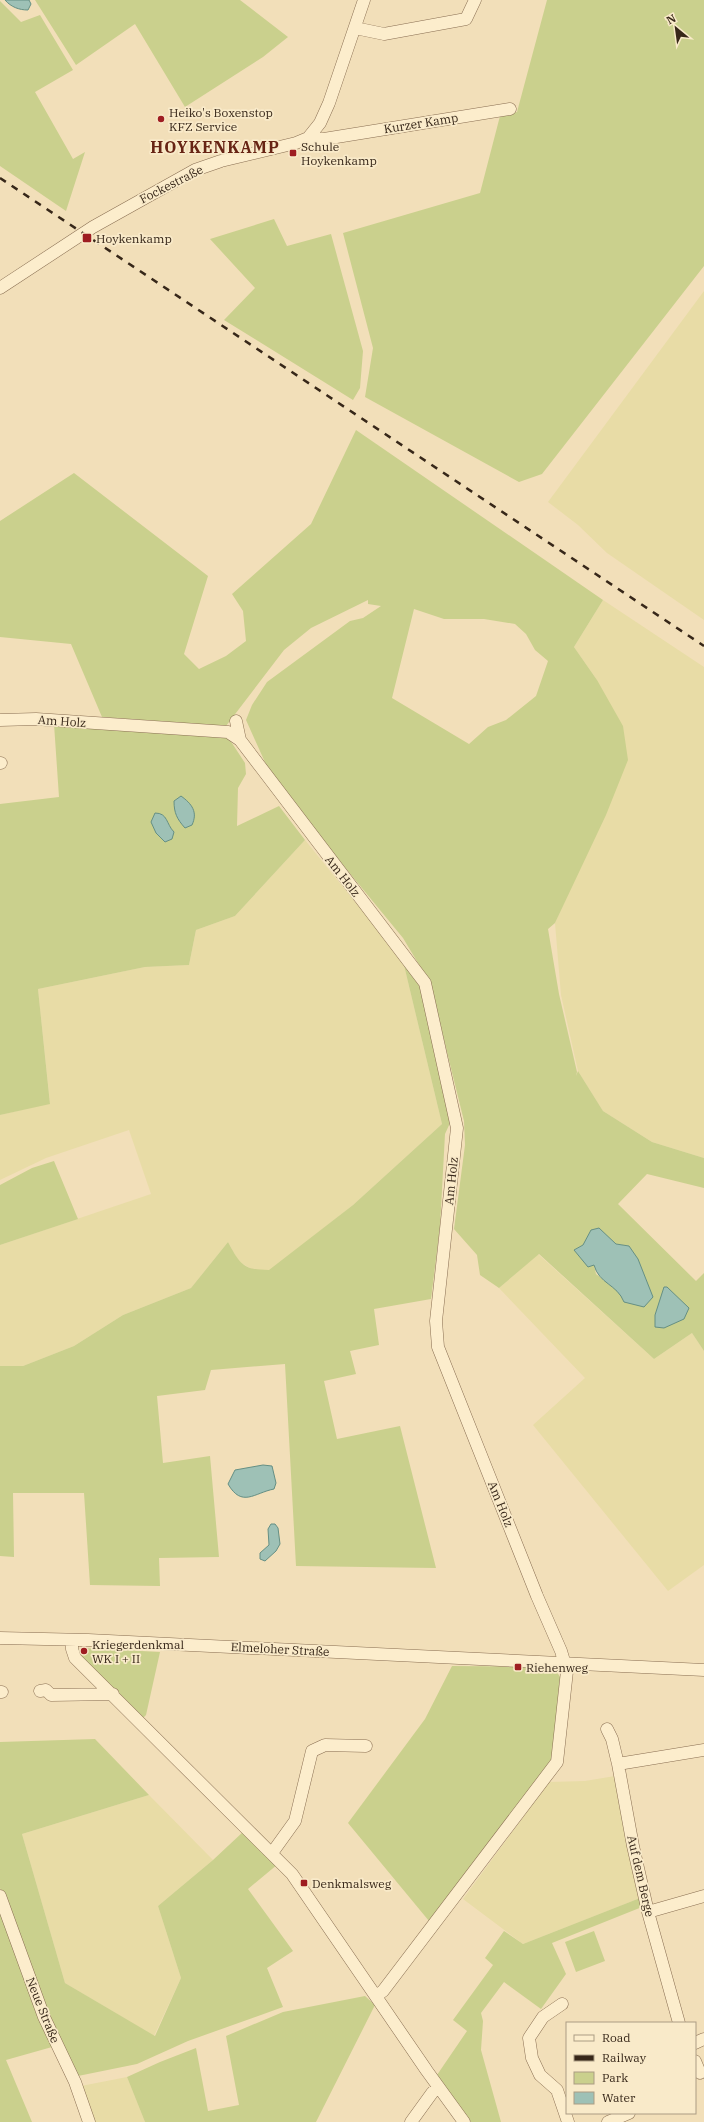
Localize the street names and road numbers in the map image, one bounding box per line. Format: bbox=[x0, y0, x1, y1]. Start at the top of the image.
street label: Kurzer Kamp bbox=[383, 110, 459, 136]
street label: Fockestraße bbox=[137, 162, 205, 206]
street label: Am Holz bbox=[37, 712, 87, 730]
street label: Am Holz bbox=[322, 852, 364, 900]
street label: Am Holz bbox=[441, 1156, 461, 1206]
street label: Am Holz bbox=[485, 1479, 517, 1529]
street label: Elmeloher Straße bbox=[230, 1639, 330, 1659]
street label: Auf dem Berge bbox=[624, 1834, 658, 1918]
street label: Neue Straße bbox=[23, 1975, 63, 2045]

